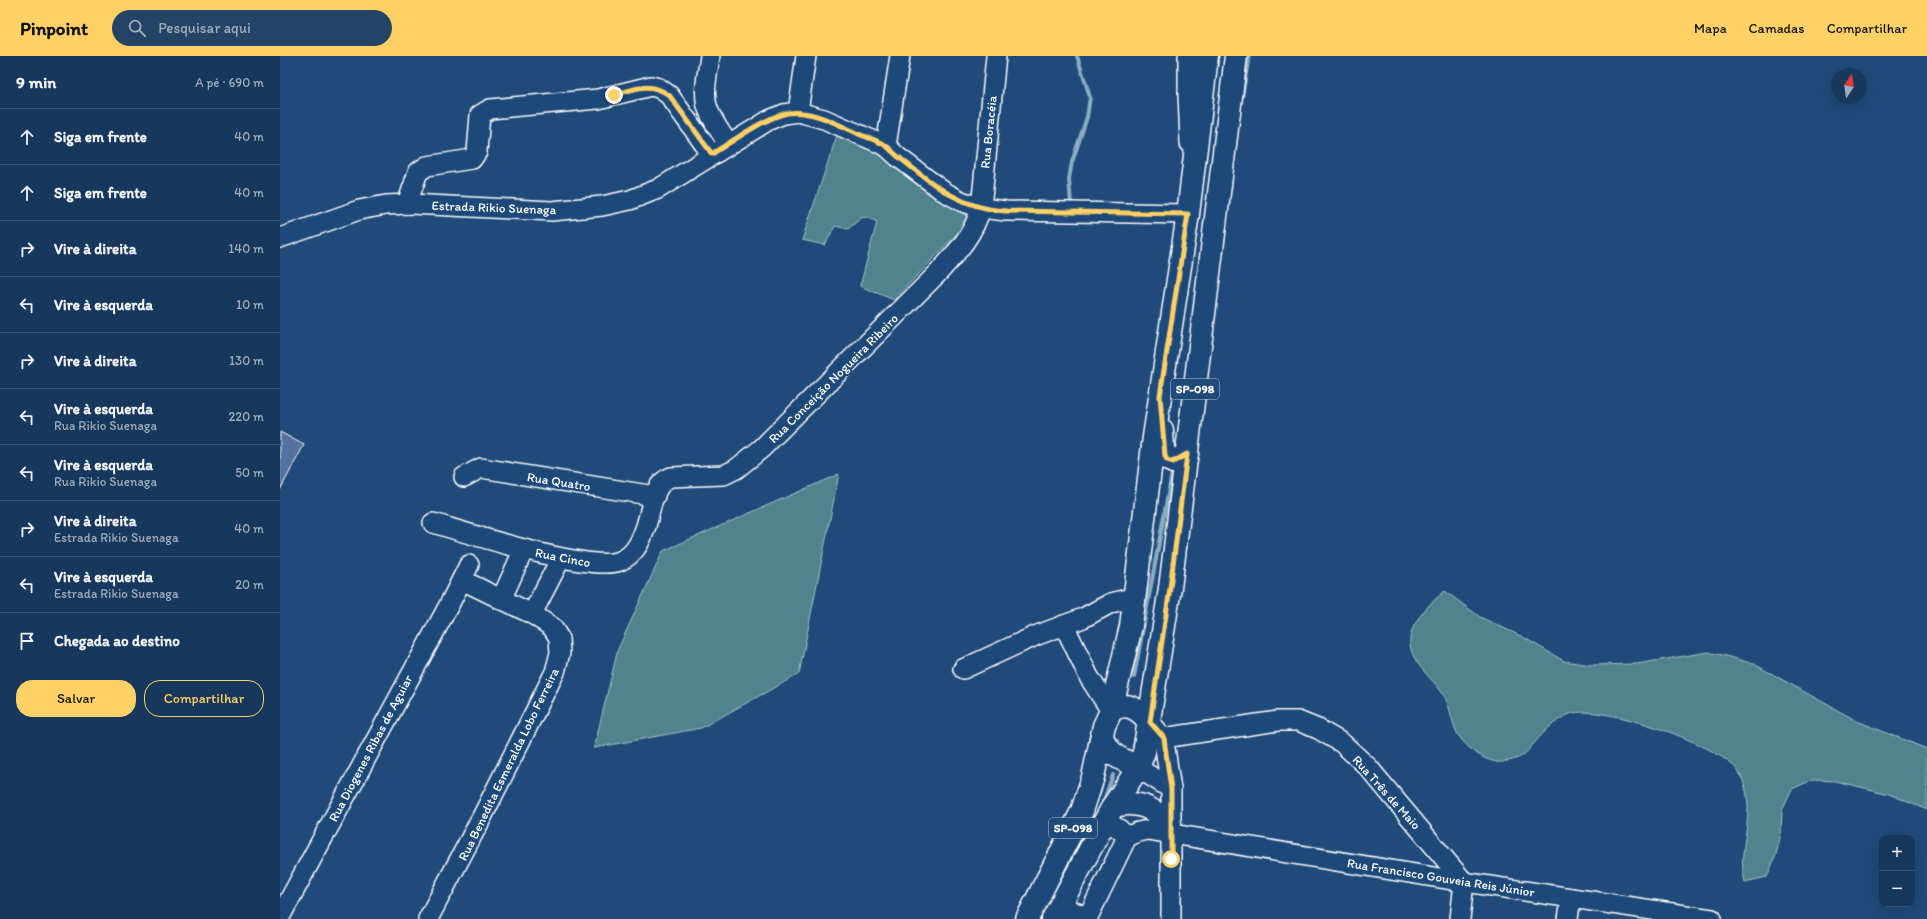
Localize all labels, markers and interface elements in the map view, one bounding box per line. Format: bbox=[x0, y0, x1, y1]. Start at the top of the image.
search box bbox=[112, 10, 392, 46]
text: Pinpoint bbox=[20, 17, 88, 40]
icon: search bbox=[126, 17, 148, 39]
text: Pesquisar aqui bbox=[158, 19, 251, 37]
text: Mapa bbox=[1694, 20, 1727, 37]
text: Camadas bbox=[1749, 20, 1805, 37]
text: Compartilhar bbox=[1827, 20, 1907, 37]
north arrow bbox=[1831, 68, 1867, 104]
text: 9 min bbox=[16, 72, 56, 92]
text: A pé · 690 m bbox=[195, 75, 264, 90]
route end bbox=[605, 86, 623, 104]
street label: Rua Boracéia bbox=[977, 95, 1000, 169]
icon: ahead bbox=[16, 126, 38, 148]
text: Siga em frente bbox=[54, 128, 147, 146]
text: 40 m bbox=[234, 129, 264, 144]
icon: ahead bbox=[16, 182, 38, 204]
text: Siga em frente bbox=[54, 184, 147, 202]
text: 40 m bbox=[234, 185, 264, 200]
street label: Estrada Rikio Suenaga bbox=[431, 198, 557, 217]
icon: right bbox=[16, 238, 38, 260]
text: Vire à direita bbox=[54, 240, 137, 258]
text: 140 m bbox=[228, 241, 264, 256]
icon: left bbox=[16, 294, 38, 316]
text: Vire à esquerda bbox=[54, 296, 153, 314]
text: 10 m bbox=[236, 297, 264, 312]
street label: Rua Conceição Nogueira Ribeiro bbox=[766, 310, 901, 446]
icon: right bbox=[16, 350, 38, 372]
text: Vire à direita bbox=[54, 352, 137, 370]
text: 130 m bbox=[229, 353, 264, 368]
road number: SP-098 bbox=[1171, 379, 1219, 399]
text: Vire à esquerda bbox=[54, 400, 153, 418]
icon: left bbox=[16, 406, 38, 428]
text: 220 m bbox=[228, 409, 264, 424]
text: Rua Rikio Suenaga bbox=[54, 418, 157, 433]
text: Vire à esquerda bbox=[54, 456, 153, 474]
icon: left bbox=[16, 462, 38, 484]
text: 50 m bbox=[235, 465, 264, 480]
street label: Rua Quatro bbox=[526, 469, 592, 494]
text: Rua Rikio Suenaga bbox=[54, 474, 157, 489]
text: Vire à direita bbox=[54, 512, 137, 530]
icon: right bbox=[16, 518, 38, 540]
text: 40 m bbox=[234, 521, 264, 536]
text: Estrada Rikio Suenaga bbox=[54, 530, 179, 545]
street label: Rua Cinco bbox=[534, 545, 592, 570]
text: Vire à esquerda bbox=[54, 568, 153, 586]
icon: left bbox=[16, 574, 38, 596]
text: 20 m bbox=[235, 577, 264, 592]
text: Estrada Rikio Suenaga bbox=[54, 586, 179, 601]
icon: arrive bbox=[16, 630, 38, 652]
text: Chegada ao destino bbox=[54, 632, 180, 650]
street label: Rua Benedita Esmeralda Lobo Ferreira bbox=[455, 665, 562, 863]
street label: Rua Diogenes Ribas de Aguiar bbox=[325, 672, 416, 824]
button: Salvar bbox=[16, 680, 136, 717]
button: Compartilhar bbox=[144, 680, 264, 717]
street label: Rua Três de Maio bbox=[1349, 752, 1424, 833]
road number: SP-098 bbox=[1049, 818, 1097, 838]
map controls bbox=[1879, 835, 1915, 907]
button: + bbox=[1879, 835, 1915, 871]
route start bbox=[1162, 850, 1180, 868]
street label: Rua Francisco Gouveia Reis Júnior bbox=[1346, 855, 1537, 900]
button: − bbox=[1879, 871, 1915, 907]

